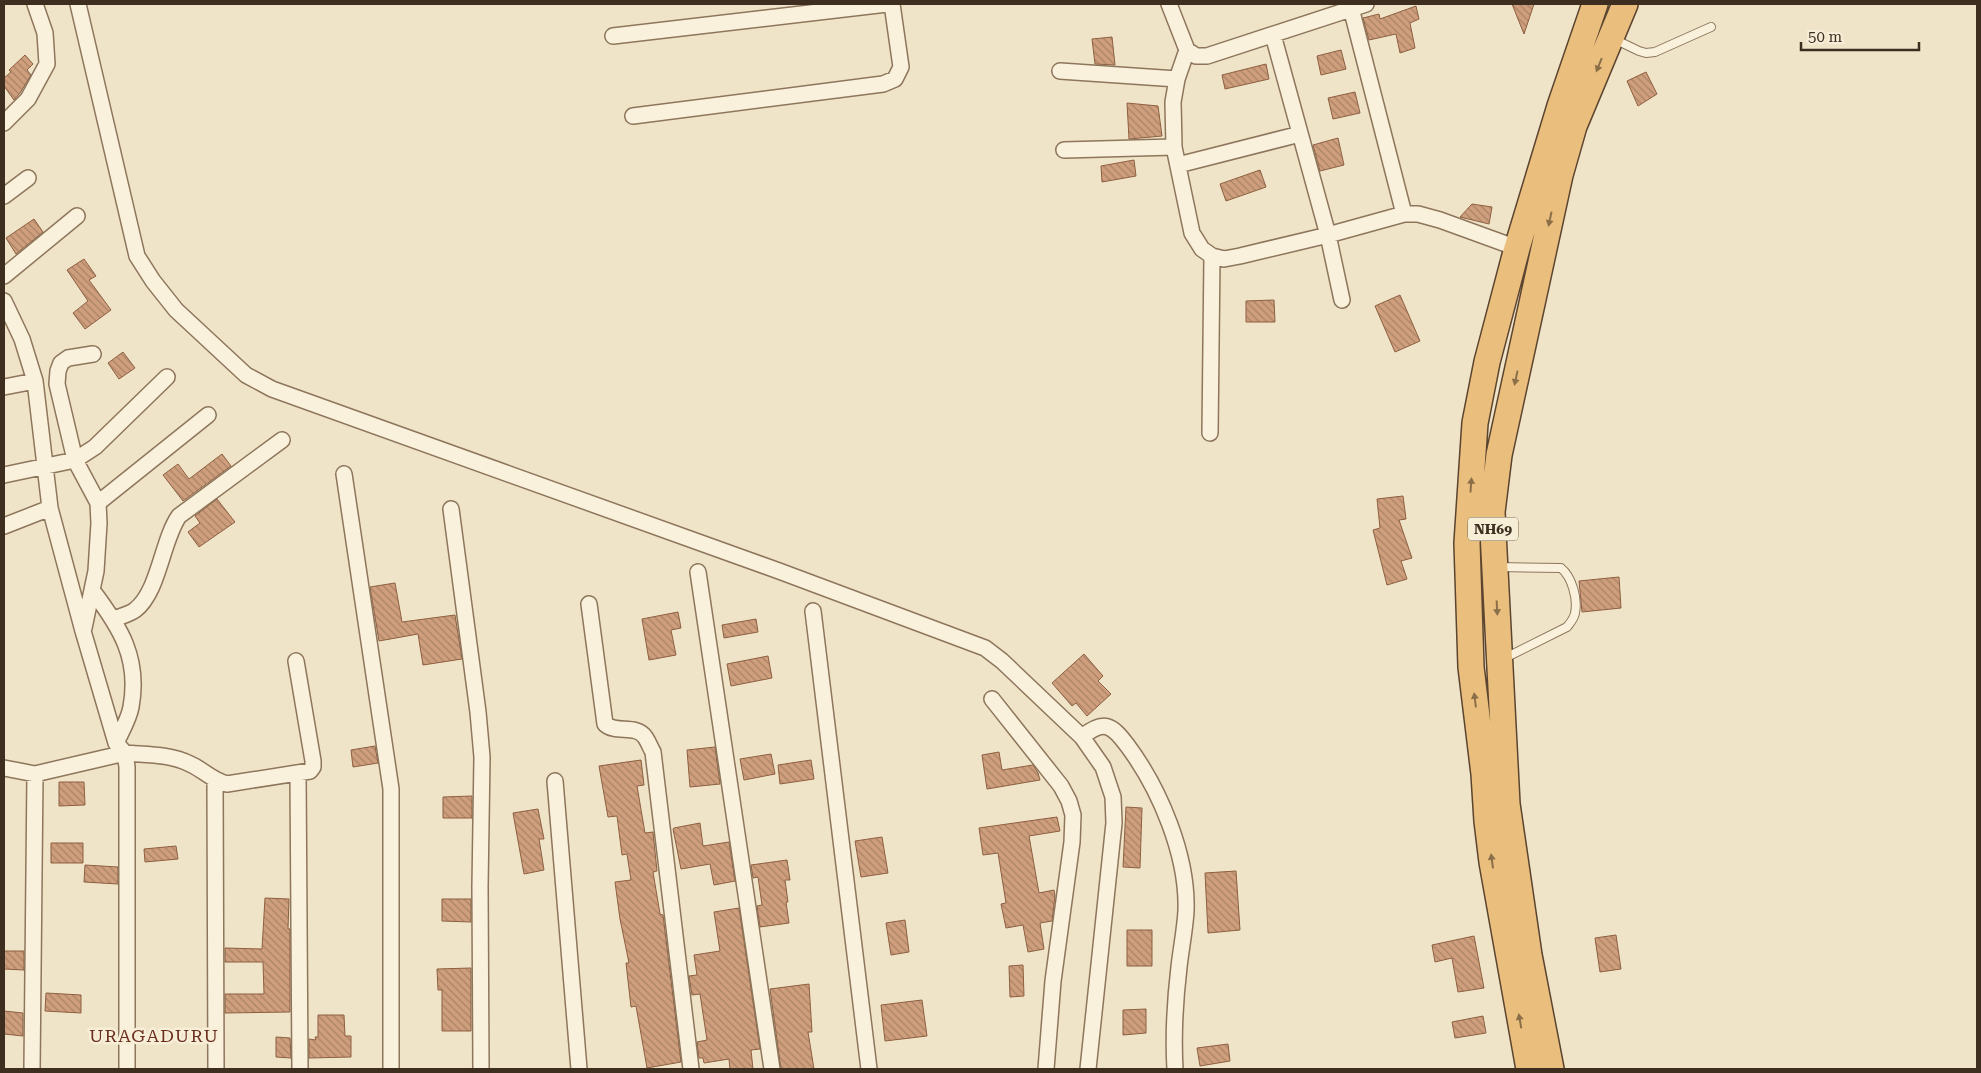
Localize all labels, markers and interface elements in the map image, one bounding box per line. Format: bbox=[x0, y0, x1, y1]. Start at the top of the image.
scale bar bbox=[1801, 20, 1918, 52]
text: 50 m bbox=[1808, 28, 1843, 46]
one-way arrow bbox=[1595, 58, 1603, 73]
one-way arrow bbox=[1546, 212, 1554, 227]
one-way arrow bbox=[1512, 371, 1520, 386]
one-way arrow bbox=[1468, 477, 1476, 493]
road number: NH69 bbox=[1468, 518, 1518, 540]
one-way arrow bbox=[1494, 601, 1502, 617]
one-way arrow bbox=[1471, 691, 1479, 707]
one-way arrow bbox=[1488, 853, 1496, 869]
one-way arrow bbox=[1516, 1013, 1524, 1029]
district label: URAGADURU bbox=[89, 1025, 219, 1046]

